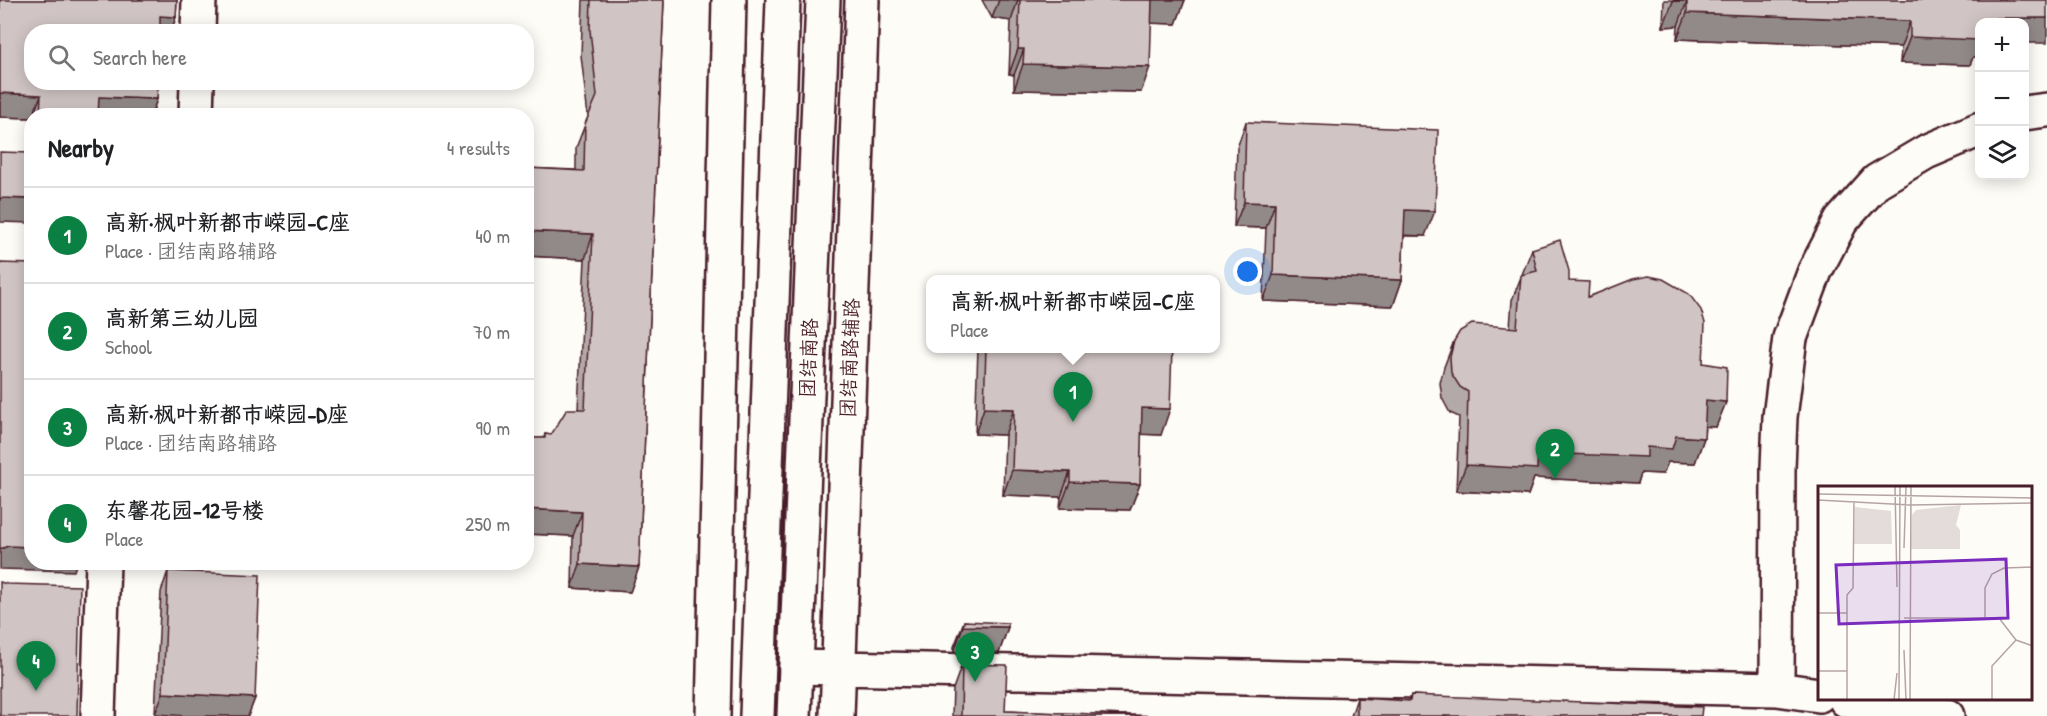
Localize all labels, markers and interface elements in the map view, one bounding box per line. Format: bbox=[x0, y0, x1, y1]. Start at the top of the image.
map controls bbox=[1975, 18, 2029, 180]
button: + bbox=[1975, 18, 2029, 72]
search box bbox=[24, 24, 534, 90]
icon: search bbox=[45, 41, 78, 74]
text: Search here bbox=[93, 42, 187, 72]
button: − bbox=[1975, 72, 2029, 126]
button: layers bbox=[1975, 126, 2029, 180]
text: Nearby bbox=[48, 130, 114, 165]
text: 4 results bbox=[447, 134, 510, 161]
text: 高新·枫叶新都市嵘园-C座 bbox=[105, 207, 350, 237]
text: 1 bbox=[64, 222, 71, 249]
text: 40 m bbox=[475, 222, 510, 249]
text: Place · 团结南路辅路 bbox=[105, 237, 277, 264]
your location bbox=[1233, 257, 1262, 286]
popup bbox=[926, 275, 1220, 353]
text: 高新·枫叶新都市嵘园-C座 bbox=[950, 286, 1196, 316]
street label: 团结南路辅路 bbox=[833, 297, 865, 418]
text: 高新第三幼儿园 bbox=[105, 303, 259, 333]
text: Place bbox=[950, 316, 989, 343]
street label: 团结南路 bbox=[793, 317, 823, 398]
text: 2 bbox=[63, 318, 72, 345]
text: 70 m bbox=[473, 318, 510, 345]
text: School bbox=[105, 333, 152, 360]
pin: 1 bbox=[1054, 372, 1092, 422]
text: 高新·枫叶新都市嵘园-D座 bbox=[105, 399, 349, 429]
text: 3 bbox=[63, 414, 72, 441]
text: 90 m bbox=[476, 414, 510, 441]
text: Place · 团结南路辅路 bbox=[105, 429, 277, 456]
pin: 2 bbox=[1536, 430, 1574, 479]
inset map bbox=[1818, 486, 2032, 701]
text: 东馨花园-12号楼 bbox=[105, 495, 264, 525]
text: 4 bbox=[64, 510, 71, 537]
text: 250 m bbox=[465, 510, 510, 537]
text: Place bbox=[105, 525, 144, 552]
pin: 3 bbox=[956, 632, 994, 682]
pin: 4 bbox=[16, 642, 56, 691]

